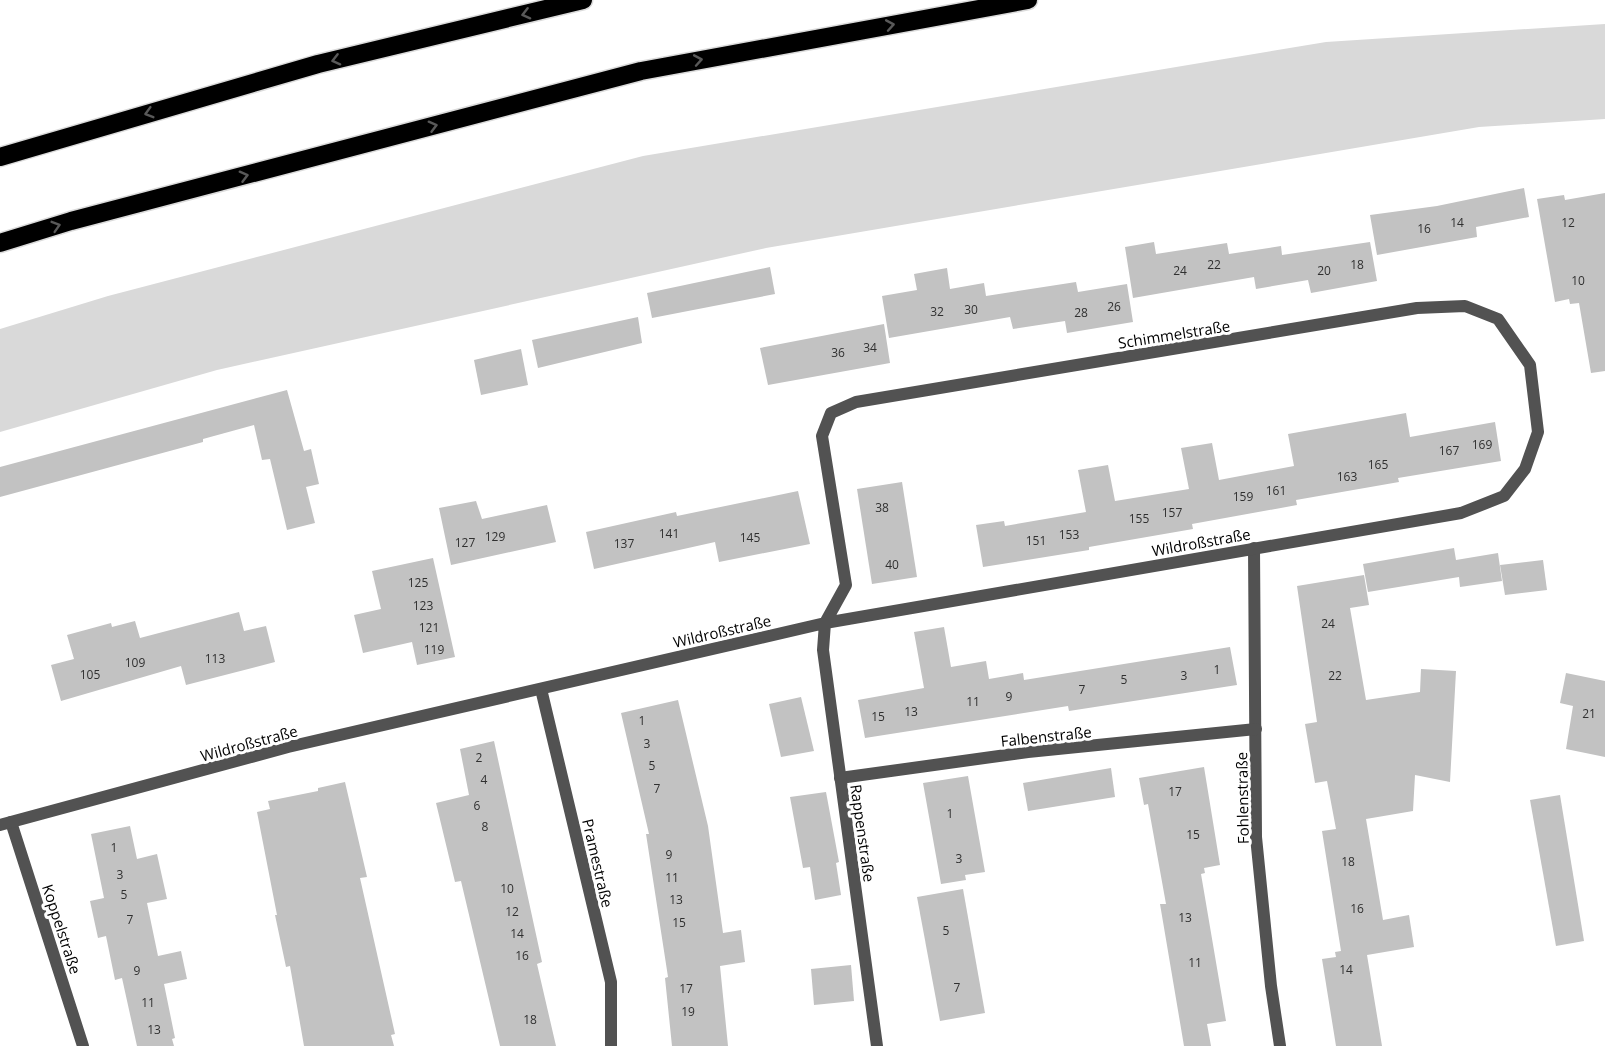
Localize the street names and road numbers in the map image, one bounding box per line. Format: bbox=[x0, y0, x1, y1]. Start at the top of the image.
street label: Schimmelstraße bbox=[1117, 315, 1231, 353]
street label: Wildroßstraße bbox=[1150, 523, 1252, 561]
street label: Wildroßstraße bbox=[671, 610, 773, 652]
street label: Wildroßstraße bbox=[198, 720, 300, 766]
street label: Falbenstraße bbox=[1000, 721, 1092, 751]
street label: Fohlenstraße bbox=[1231, 752, 1253, 844]
street label: Rappenstraße bbox=[846, 783, 880, 883]
street label: Pramestraße bbox=[578, 817, 618, 909]
street label: Koppelstraße bbox=[38, 881, 86, 977]

